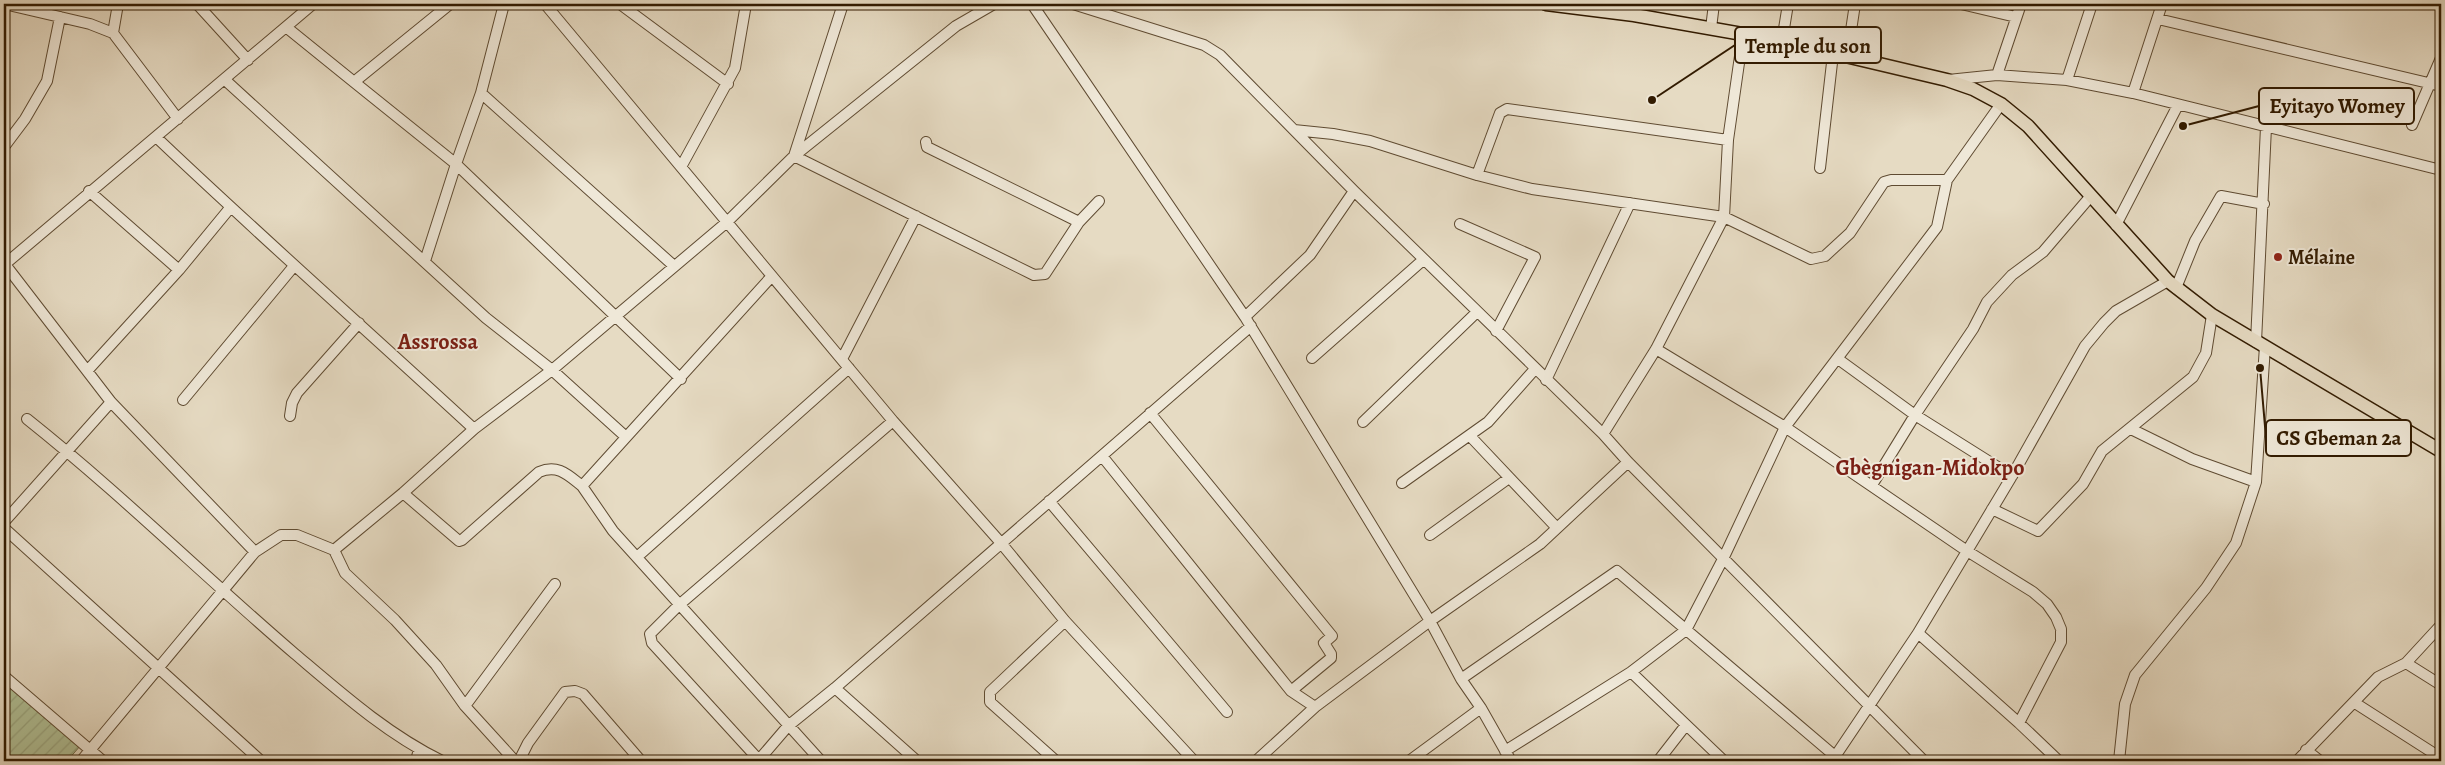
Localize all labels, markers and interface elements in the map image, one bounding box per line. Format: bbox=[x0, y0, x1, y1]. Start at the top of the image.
callout: Temple du son bbox=[1735, 27, 1881, 63]
text: Temple du son bbox=[1745, 32, 1871, 60]
callout: Eyitayo Womey bbox=[2259, 88, 2414, 124]
text: Eyitayo Womey bbox=[2269, 92, 2406, 120]
place label: Mélaine bbox=[2288, 244, 2355, 271]
marker: Mélaine bbox=[2272, 251, 2284, 263]
district label: Assrossa bbox=[397, 327, 479, 357]
callout: CS Gbeman 2a bbox=[2266, 420, 2411, 456]
text: CS Gbeman 2a bbox=[2276, 424, 2403, 452]
district label: Gbègnigan-Midokpo bbox=[1835, 453, 2025, 483]

